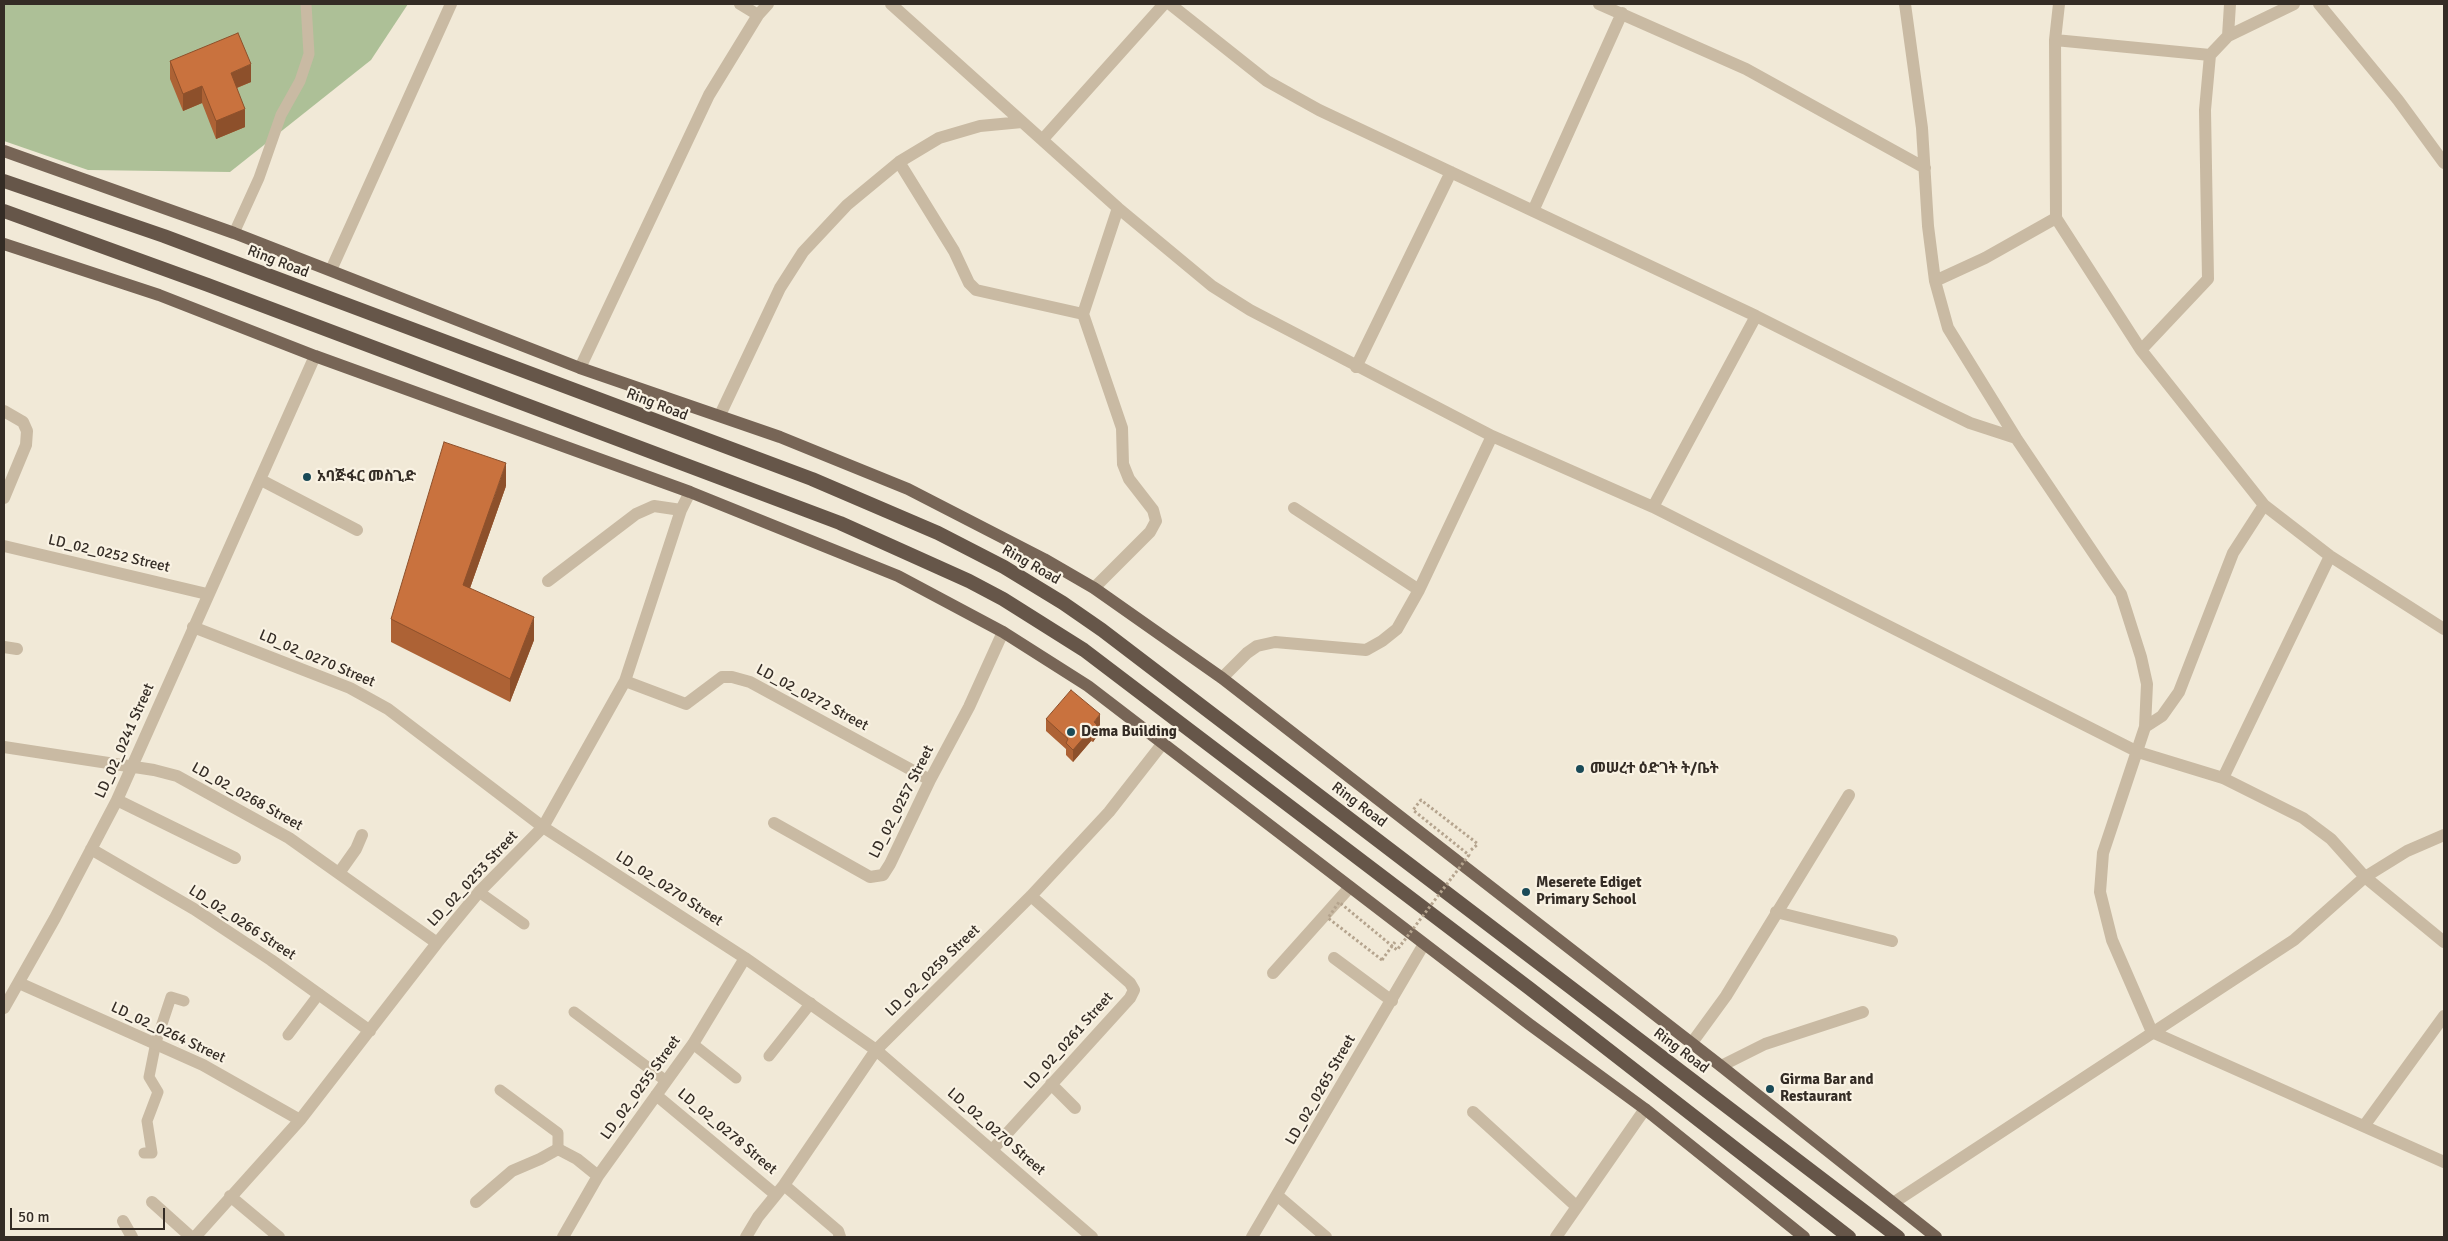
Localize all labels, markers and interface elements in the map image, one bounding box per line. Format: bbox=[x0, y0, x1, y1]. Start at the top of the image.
street label: Ring Road bbox=[245, 242, 311, 282]
street label: Ring Road bbox=[624, 385, 690, 425]
place label: አባጅፋር መስጊድ bbox=[317, 468, 416, 486]
marker: አባጅፋር መስጊድ bbox=[301, 471, 313, 483]
street label: LD_02_0252 Street bbox=[46, 531, 172, 577]
street label: Ring Road bbox=[999, 541, 1063, 589]
street label: LD_02_0270 Street bbox=[256, 626, 378, 692]
street label: LD_02_0272 Street bbox=[753, 661, 871, 735]
street label: LD_02_0241 Street bbox=[92, 681, 158, 801]
place label: Dema Building bbox=[1081, 723, 1177, 741]
marker: Dema Building bbox=[1065, 726, 1077, 738]
street label: LD_02_0257 Street bbox=[866, 743, 938, 861]
street label: LD_02_0268 Street bbox=[188, 759, 306, 835]
place label: መሠረተ ዕድገት ት/ቤት bbox=[1590, 760, 1719, 778]
marker: መሠረተ ዕድገት ት/ቤት bbox=[1574, 763, 1586, 775]
street label: Ring Road bbox=[1328, 778, 1390, 832]
street label: LD_02_0253 Street bbox=[424, 827, 522, 931]
street label: LD_02_0270 Street bbox=[612, 848, 726, 930]
place label: Meserete Ediget Primary School bbox=[1536, 874, 1642, 909]
street label: LD_02_0266 Street bbox=[185, 882, 299, 964]
marker: Meserete Ediget Primary School bbox=[1520, 886, 1532, 898]
street label: LD_02_0259 Street bbox=[882, 921, 984, 1021]
street label: LD_02_0261 Street bbox=[1021, 989, 1117, 1093]
street label: LD_02_0264 Street bbox=[108, 999, 228, 1067]
street label: Ring Road bbox=[1650, 1024, 1712, 1078]
street label: LD_02_0255 Street bbox=[597, 1032, 685, 1144]
street label: LD_02_0265 Street bbox=[1282, 1032, 1360, 1148]
place label: Girma Bar and Restaurant bbox=[1780, 1071, 1874, 1106]
marker: Girma Bar and Restaurant bbox=[1764, 1083, 1776, 1095]
street label: LD_02_0270 Street bbox=[943, 1084, 1049, 1180]
street label: LD_02_0278 Street bbox=[674, 1085, 780, 1179]
scale bar bbox=[12, 1198, 168, 1230]
text: 50 m bbox=[18, 1208, 49, 1226]

